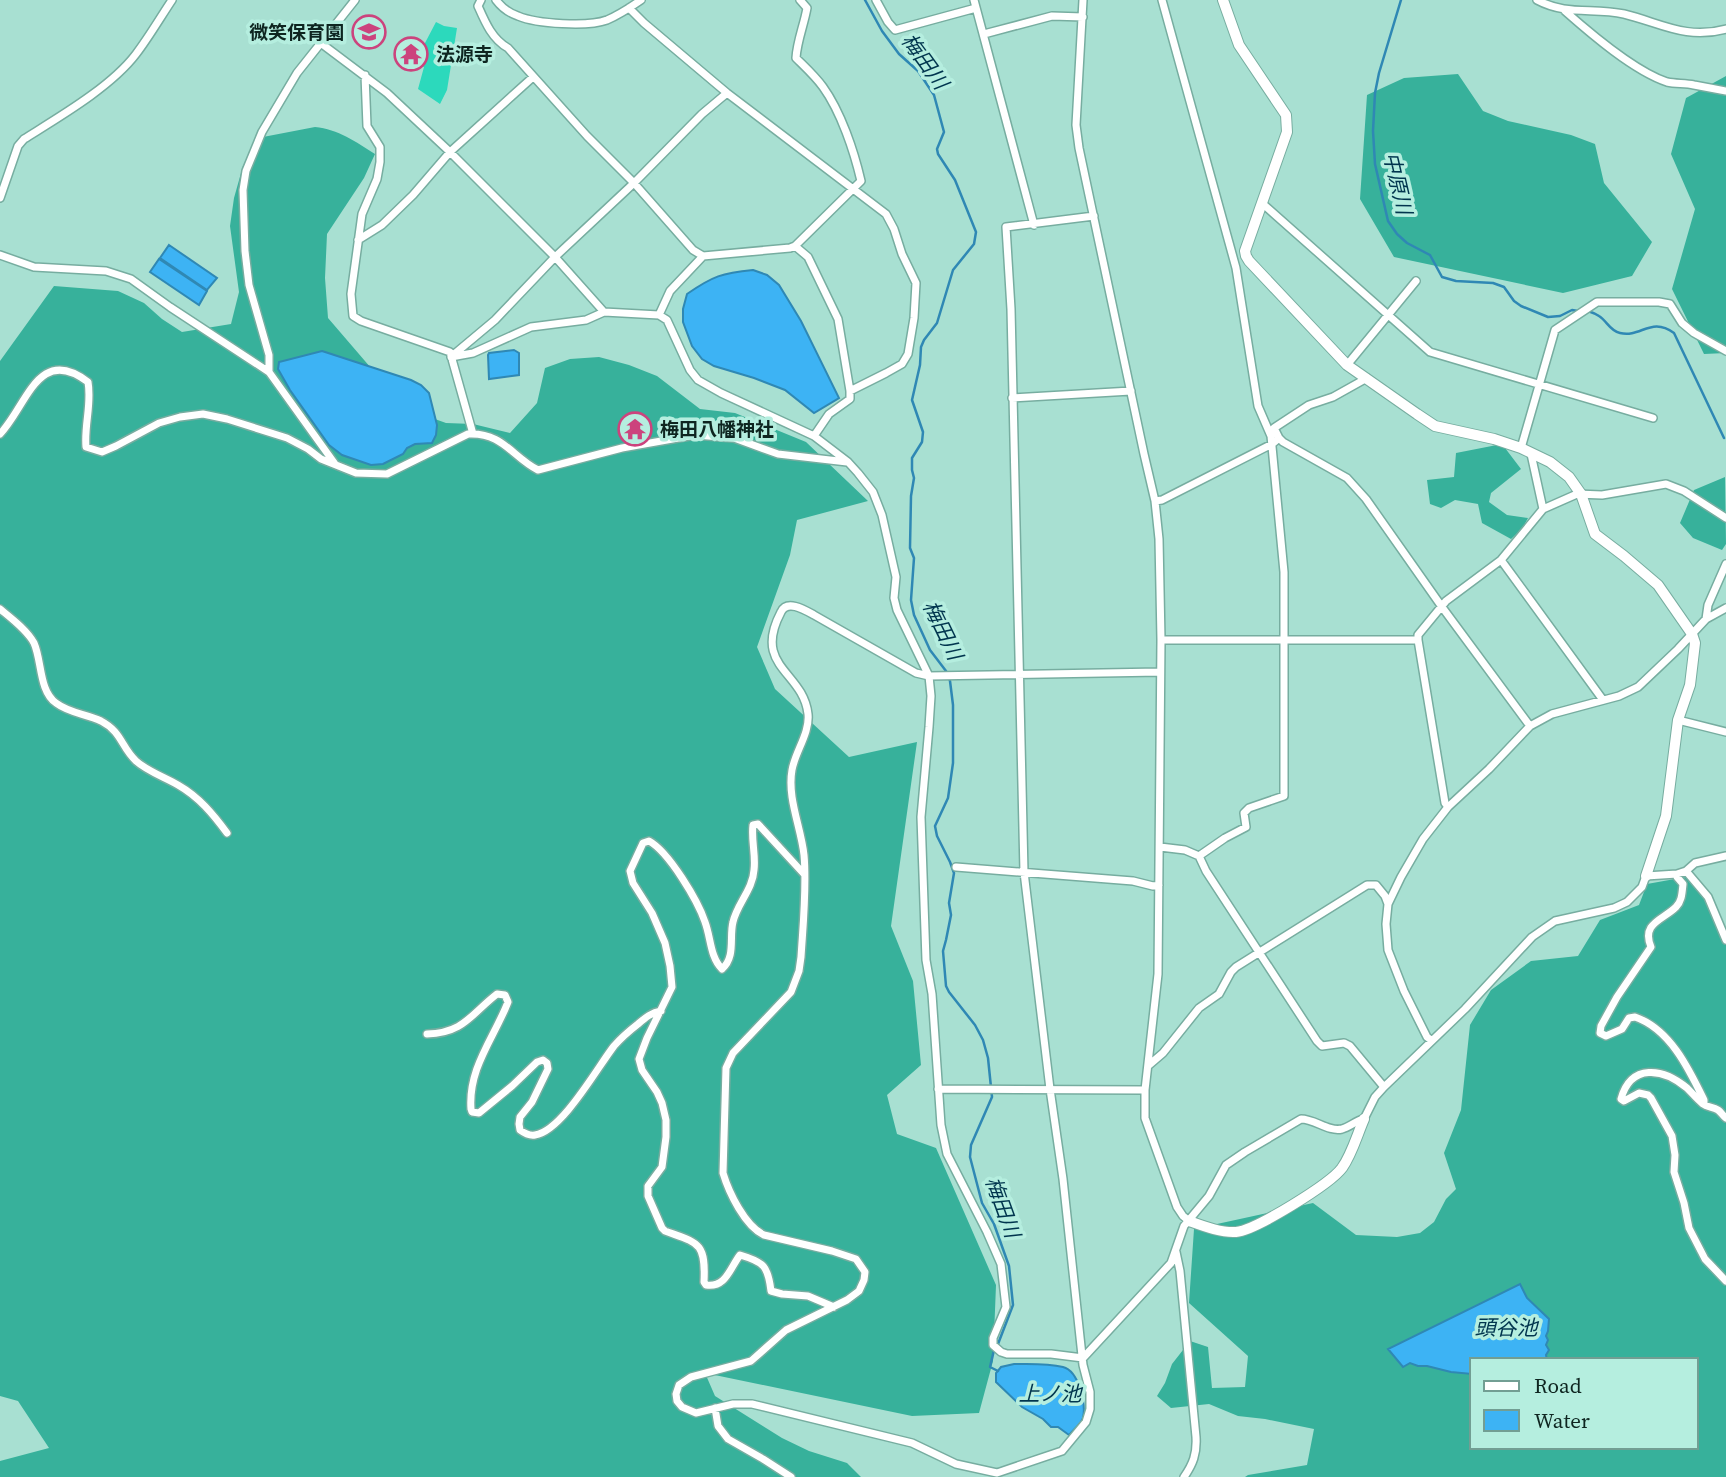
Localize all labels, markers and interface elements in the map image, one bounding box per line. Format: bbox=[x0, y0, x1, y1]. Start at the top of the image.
school or university icon: 微笑保育園 bbox=[350, 13, 388, 51]
place label: 微笑保育園 bbox=[249, 19, 344, 45]
water label: 梅田川 bbox=[895, 27, 956, 97]
temple icon: 法源寺 bbox=[392, 35, 430, 73]
place label: 法源寺 bbox=[436, 41, 493, 67]
water label: 中原川 bbox=[1377, 149, 1420, 219]
temple icon: 梅田八幡神社 bbox=[616, 410, 654, 448]
place label: 梅田八幡神社 bbox=[660, 416, 774, 442]
water label: 梅田川 bbox=[916, 595, 971, 666]
water label: 梅田川 bbox=[979, 1172, 1028, 1243]
water label: 頭谷池 bbox=[1475, 1313, 1539, 1342]
legend bbox=[1470, 1358, 1698, 1449]
text: Road bbox=[1534, 1371, 1582, 1400]
water label: 上ノ池 bbox=[1019, 1379, 1083, 1408]
text: Water bbox=[1534, 1406, 1590, 1435]

